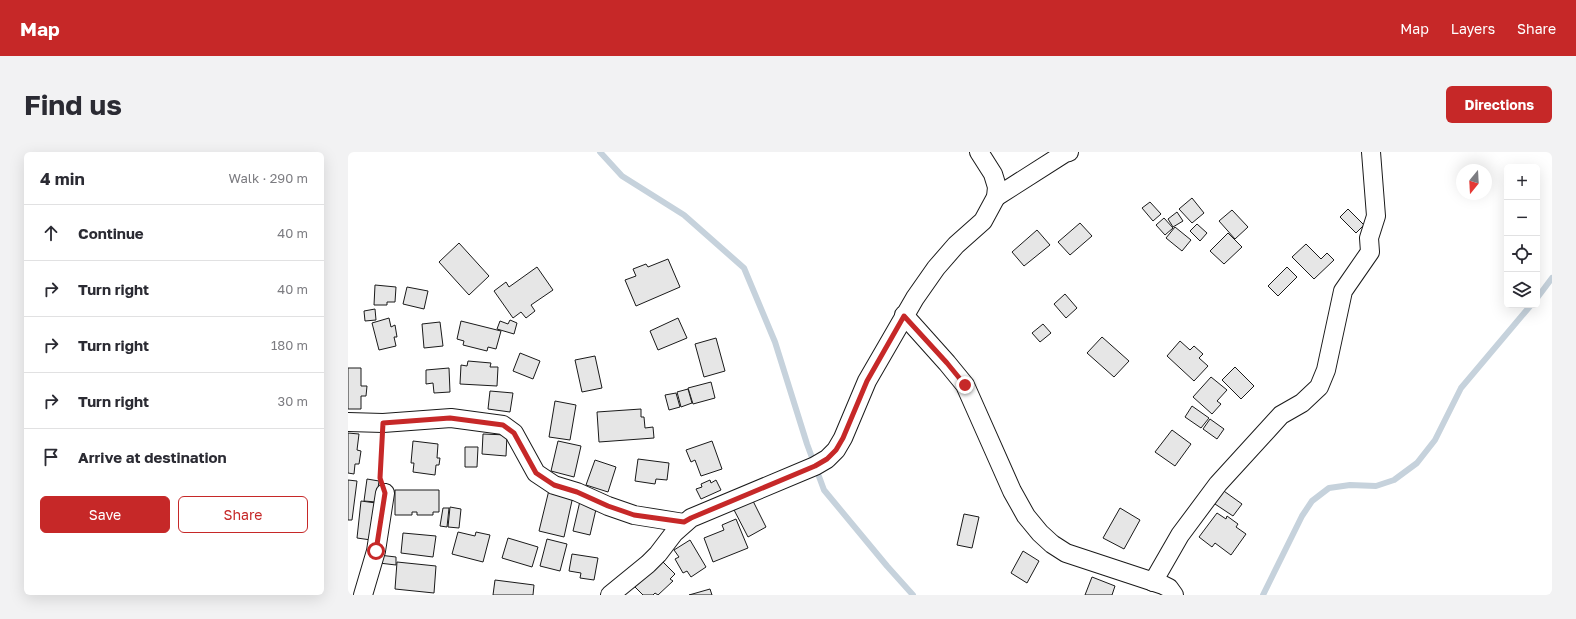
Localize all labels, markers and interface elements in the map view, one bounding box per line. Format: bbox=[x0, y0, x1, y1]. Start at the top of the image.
text: Map bbox=[20, 17, 60, 40]
text: Map bbox=[1400, 20, 1429, 37]
text: Layers bbox=[1451, 20, 1495, 37]
text: Share bbox=[1517, 20, 1556, 37]
button: Directions bbox=[1446, 86, 1552, 123]
text: Find us bbox=[24, 88, 122, 121]
north arrow bbox=[1456, 164, 1492, 200]
map controls bbox=[1504, 164, 1540, 308]
button: + bbox=[1504, 164, 1540, 200]
text: 4 min bbox=[40, 168, 85, 189]
text: Walk · 290 m bbox=[229, 170, 308, 186]
button: − bbox=[1504, 200, 1540, 236]
icon: ahead bbox=[40, 222, 62, 244]
text: Continue bbox=[78, 224, 144, 242]
text: 40 m bbox=[277, 225, 308, 241]
button: locate bbox=[1504, 236, 1540, 272]
button: layers bbox=[1504, 272, 1540, 308]
icon: right bbox=[40, 278, 62, 300]
text: Turn right bbox=[78, 280, 149, 298]
text: 40 m bbox=[277, 281, 308, 297]
icon: right bbox=[40, 334, 62, 356]
text: Turn right bbox=[78, 336, 149, 354]
text: 180 m bbox=[271, 337, 308, 353]
route end bbox=[956, 376, 974, 394]
icon: right bbox=[40, 390, 62, 412]
text: Turn right bbox=[78, 392, 149, 410]
text: 30 m bbox=[278, 393, 308, 409]
icon: arrive bbox=[40, 446, 62, 468]
text: Arrive at destination bbox=[78, 448, 227, 466]
button: Save bbox=[40, 496, 170, 533]
button: Share bbox=[178, 496, 308, 533]
route start bbox=[367, 542, 385, 560]

